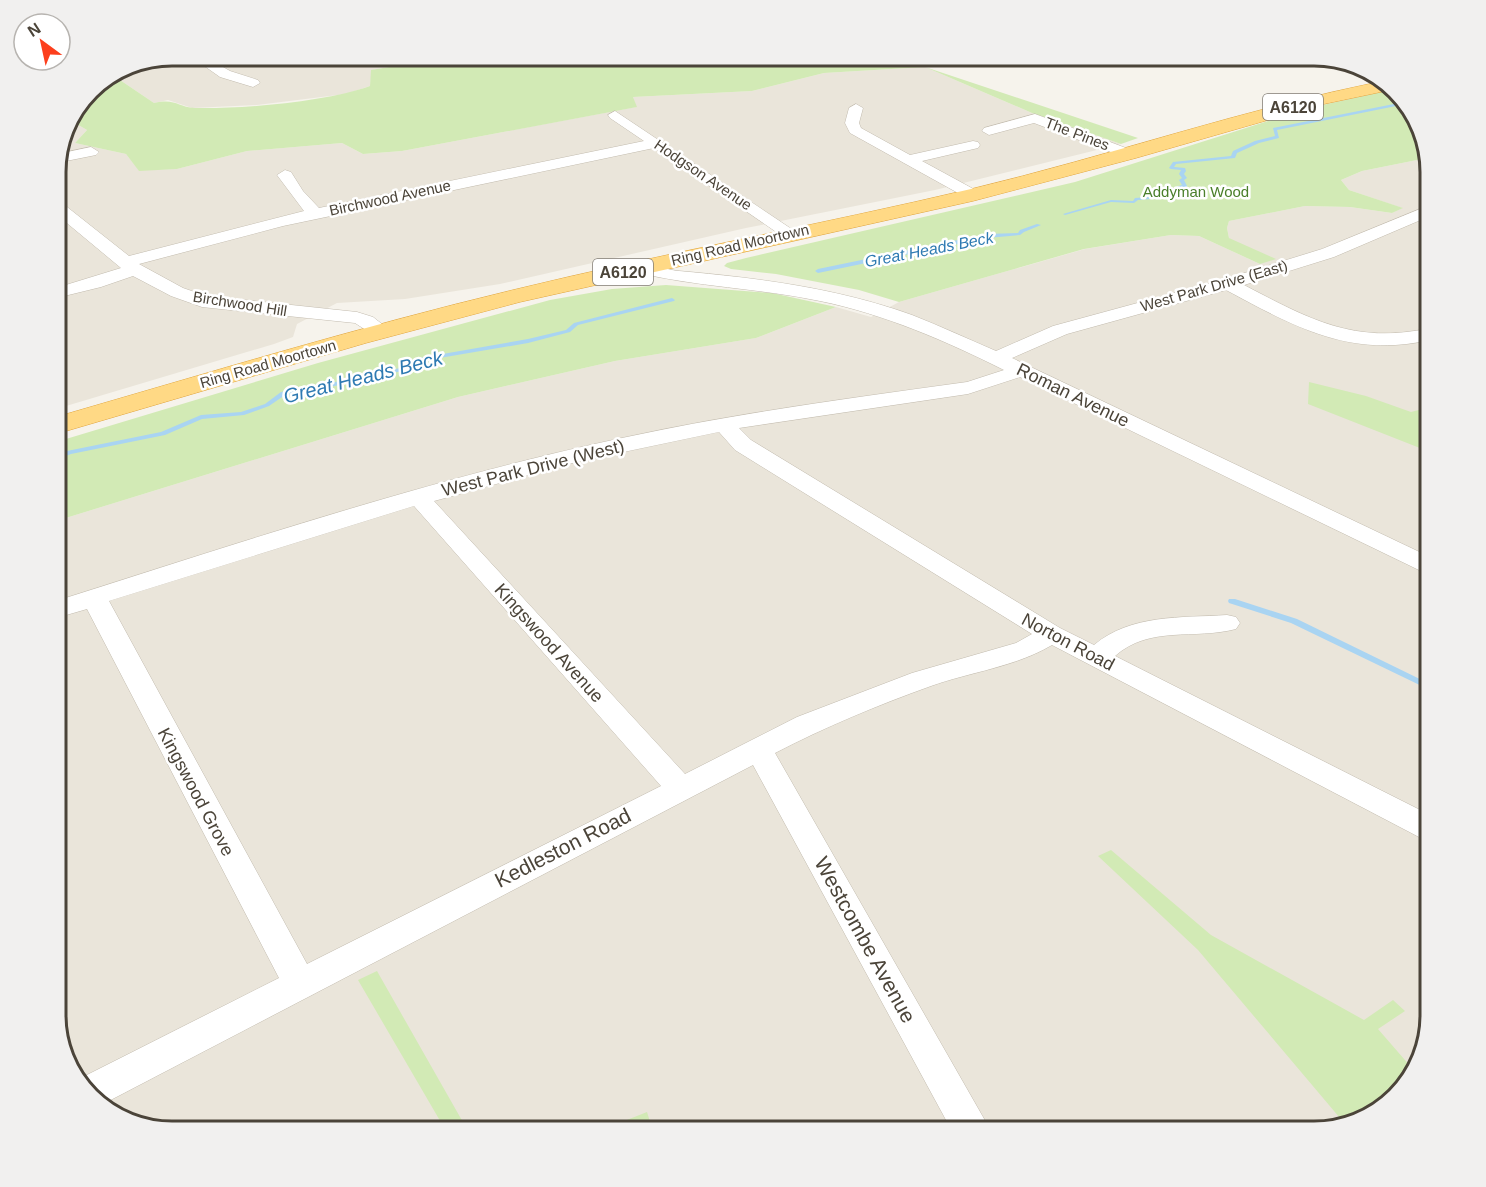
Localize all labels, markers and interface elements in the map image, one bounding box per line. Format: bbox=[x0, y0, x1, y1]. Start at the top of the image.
north arrow bbox=[12, 12, 72, 72]
text: N bbox=[25, 20, 44, 40]
road number: A6120 bbox=[1263, 94, 1323, 120]
street label: The Pines bbox=[1043, 113, 1112, 154]
street label: Hodgson Avenue bbox=[651, 136, 755, 214]
street label: Birchwood Avenue bbox=[327, 176, 452, 219]
park label: Addyman Wood bbox=[1143, 183, 1249, 200]
street label: Ring Road Moortown bbox=[669, 220, 810, 269]
water label: Great Heads Beck bbox=[863, 228, 996, 270]
street label: West Park Drive (East) bbox=[1138, 256, 1289, 315]
road number: A6120 bbox=[593, 259, 653, 285]
street label: Birchwood Hill bbox=[192, 288, 288, 319]
street label: Ring Road Moortown bbox=[198, 336, 338, 391]
water label: Great Heads Beck bbox=[281, 346, 446, 407]
street label: Roman Avenue bbox=[1013, 359, 1133, 431]
street label: West Park Drive (West) bbox=[440, 436, 626, 500]
street label: Kingswood Avenue bbox=[490, 580, 608, 706]
street label: Norton Road bbox=[1018, 609, 1118, 675]
street label: Kingswood Grove bbox=[154, 725, 238, 859]
street label: Kedleston Road bbox=[491, 803, 635, 892]
street label: Westcombe Avenue bbox=[810, 853, 921, 1027]

